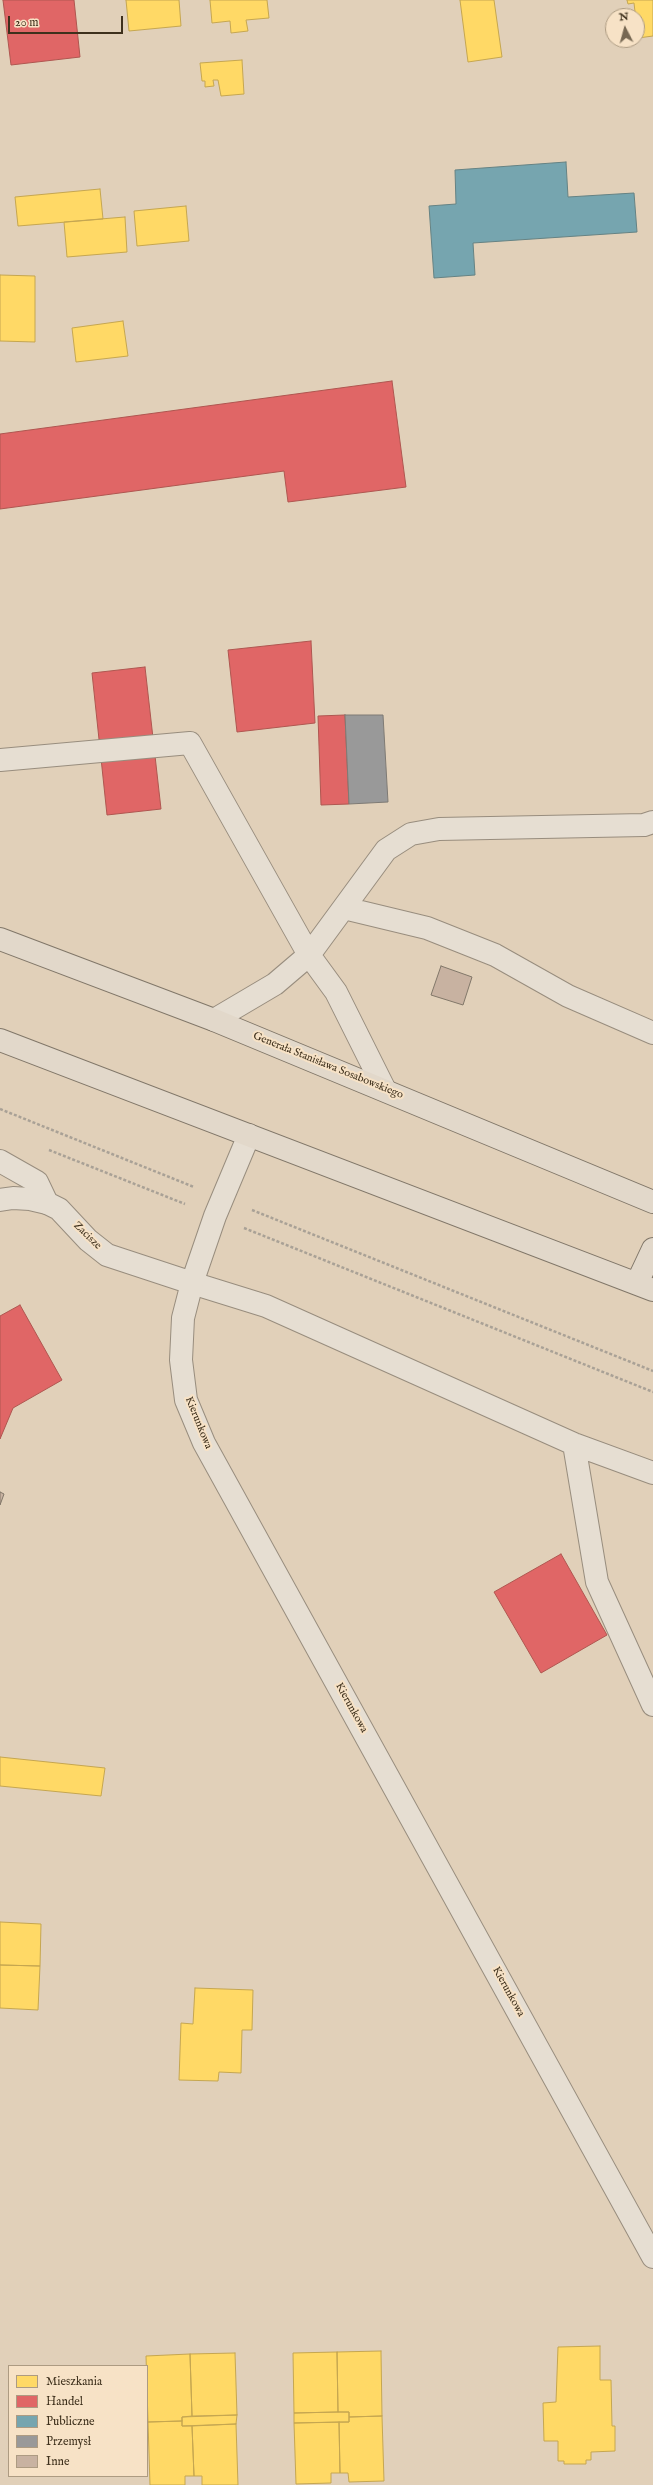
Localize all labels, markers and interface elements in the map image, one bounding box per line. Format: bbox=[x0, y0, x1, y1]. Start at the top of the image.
scale bar bbox=[10, 8, 125, 34]
north arrow bbox=[605, 8, 645, 48]
text: N bbox=[618, 10, 629, 25]
text: 20 m bbox=[15, 15, 38, 30]
street label: Generała Stanisława Sosabowskiego bbox=[251, 1030, 405, 1102]
street label: Zacisze bbox=[70, 1219, 104, 1253]
street label: Kierunkowa bbox=[182, 1395, 214, 1451]
street label: Kierunkowa bbox=[332, 1681, 370, 1735]
street label: Kierunkowa bbox=[489, 1965, 527, 2019]
legend bbox=[8, 2365, 148, 2477]
text: Mieszkania bbox=[46, 2374, 102, 2389]
text: Handel bbox=[46, 2394, 83, 2409]
text: Publiczne bbox=[46, 2414, 95, 2429]
text: Przemysł bbox=[46, 2434, 91, 2449]
text: Inne bbox=[46, 2454, 69, 2469]

